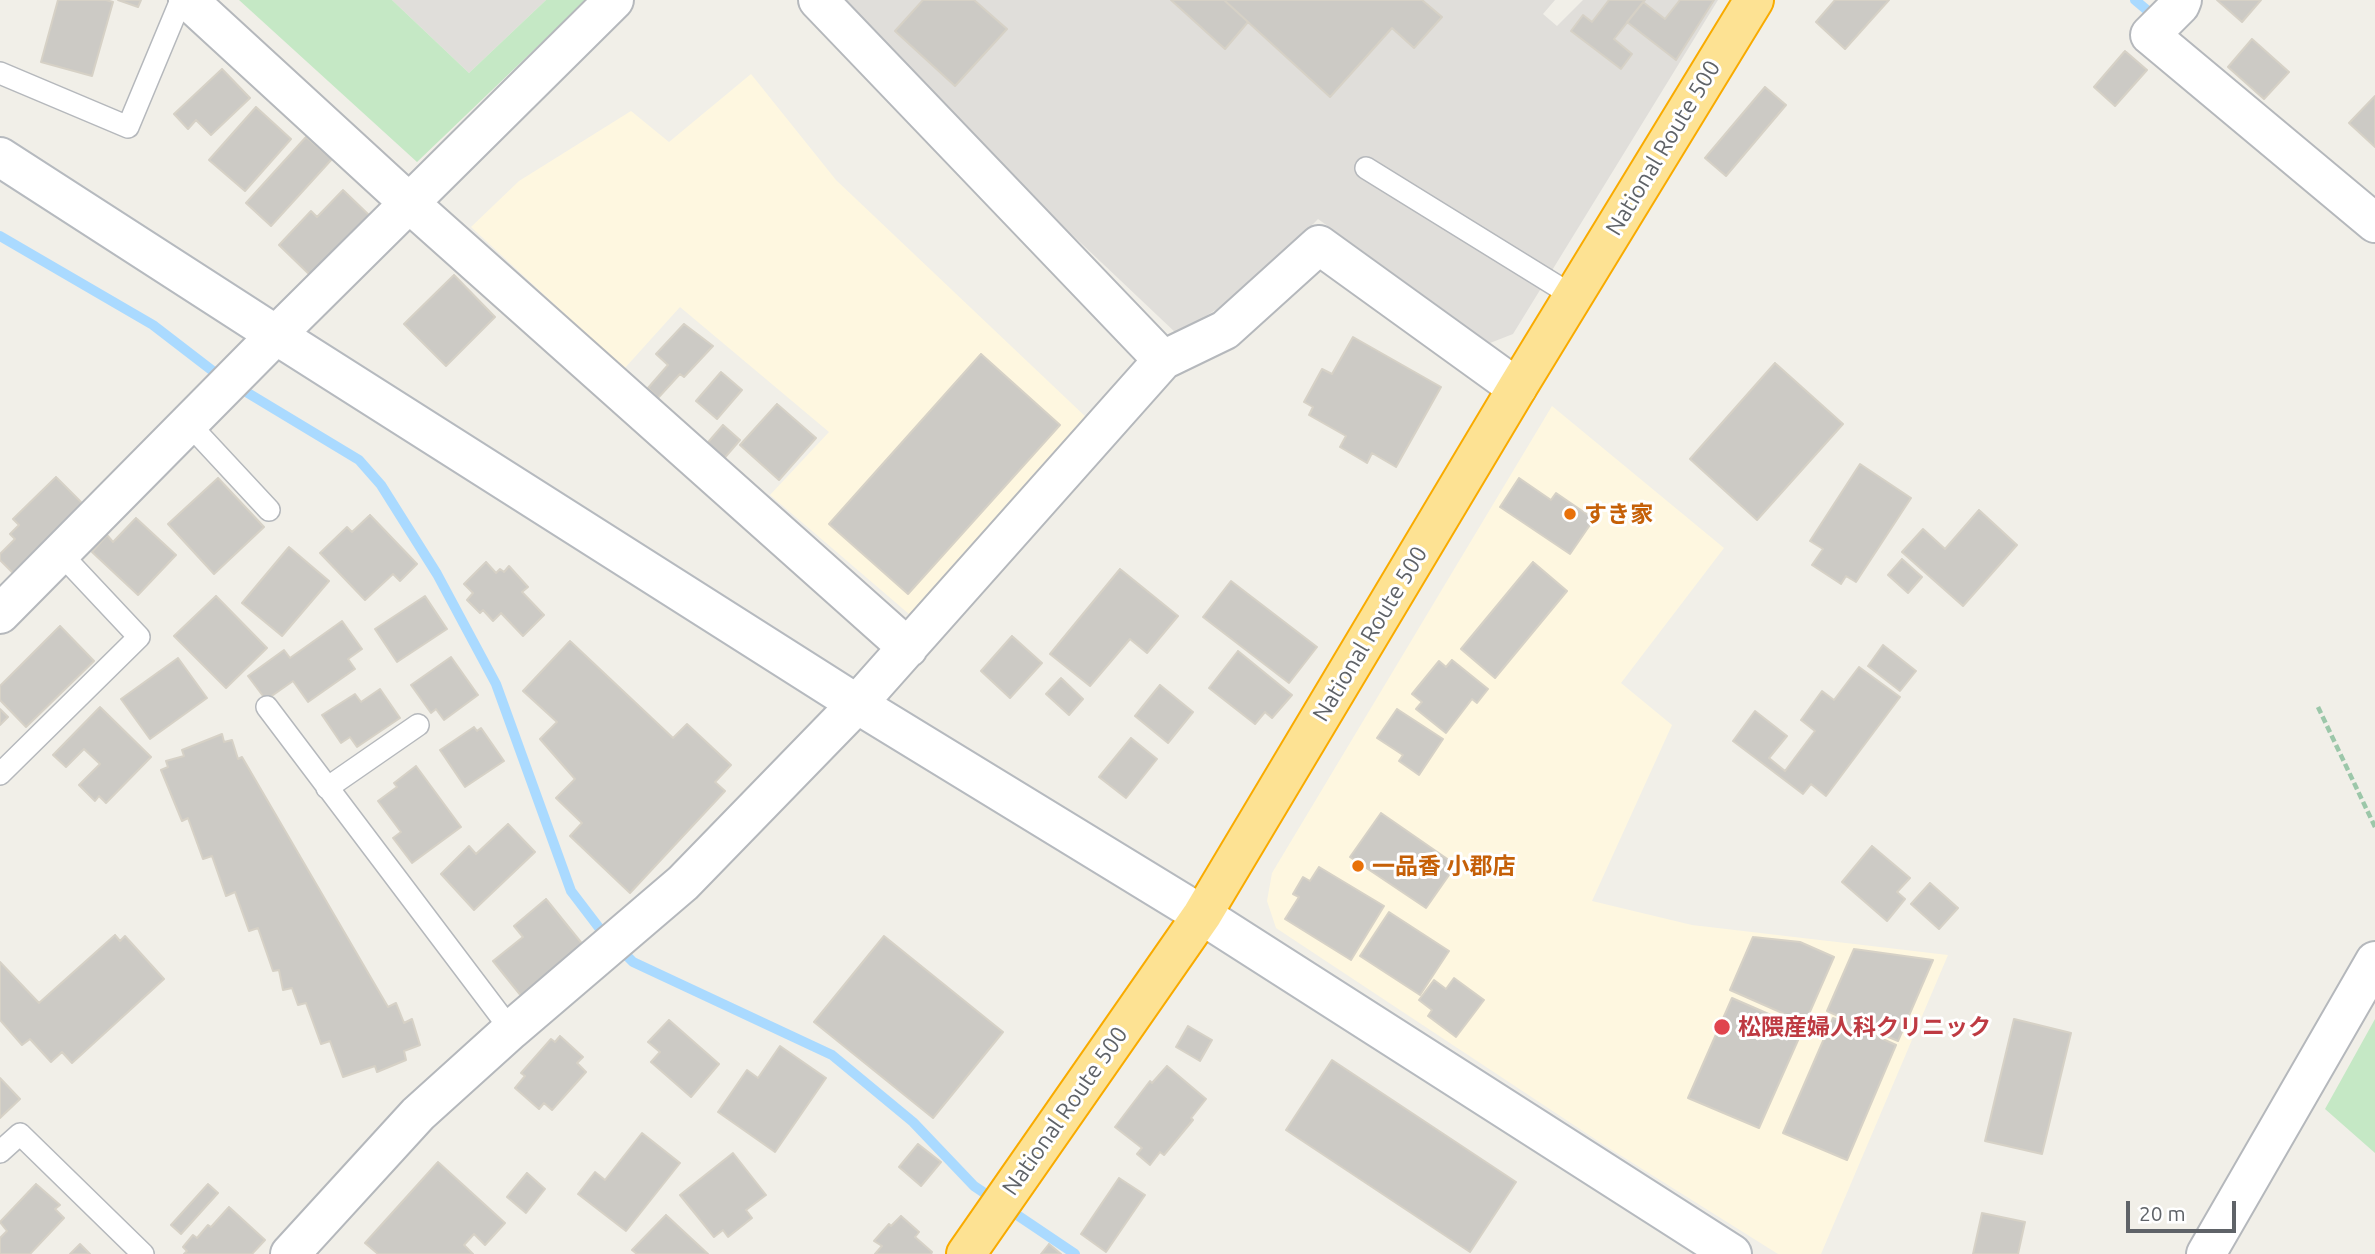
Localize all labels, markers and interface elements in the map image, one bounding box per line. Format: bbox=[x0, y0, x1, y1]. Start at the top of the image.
street label: National Route 500 bbox=[1600, 55, 1726, 241]
place label: すき家 bbox=[1584, 500, 1653, 528]
marker: すき家 bbox=[1562, 506, 1578, 522]
street label: National Route 500 bbox=[1307, 541, 1433, 727]
place label: 一品香 小郡店 bbox=[1372, 852, 1515, 880]
marker: 一品香 小郡店 bbox=[1350, 858, 1366, 874]
place label: 松隈産婦人科クリニック bbox=[1738, 1013, 1991, 1041]
marker: 松隈産婦人科クリニック bbox=[1712, 1017, 1732, 1037]
street label: National Route 500 bbox=[997, 1021, 1133, 1201]
scale bar bbox=[2130, 1188, 2240, 1232]
text: 20 m bbox=[2139, 1201, 2186, 1225]

